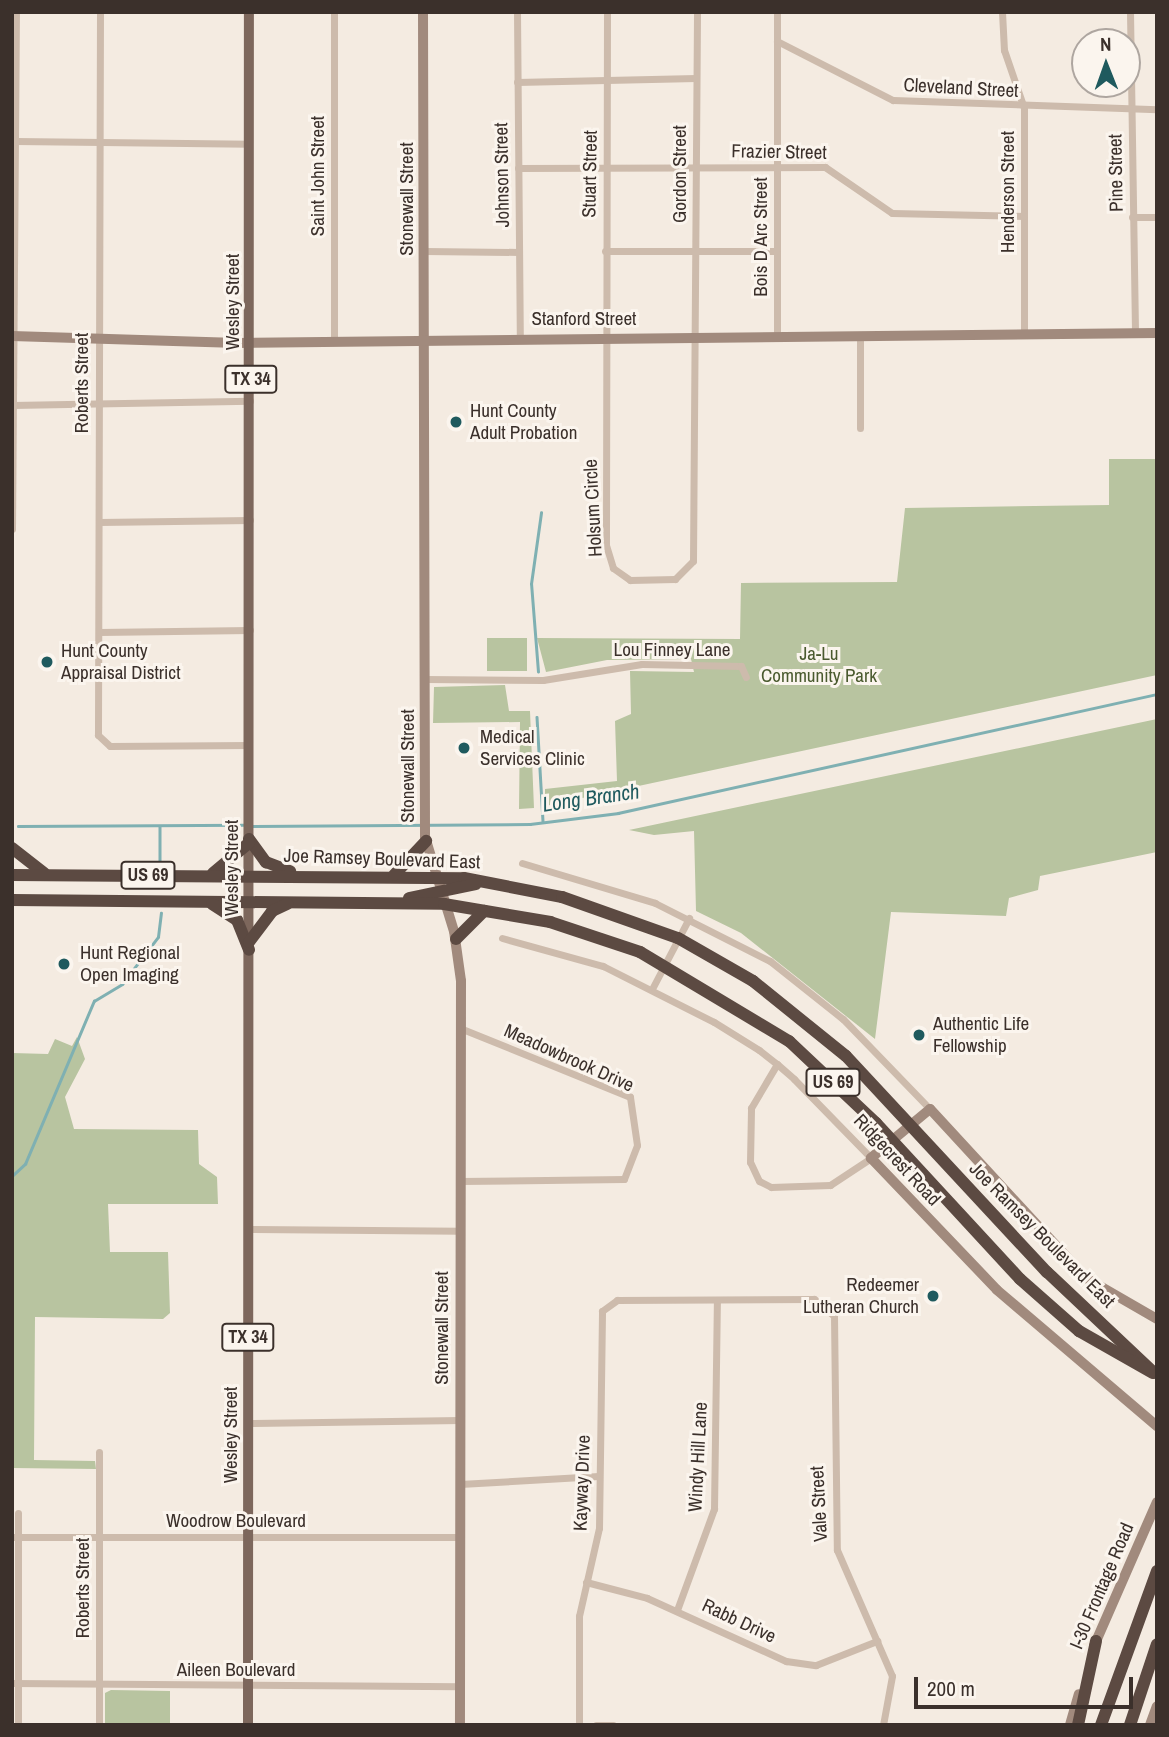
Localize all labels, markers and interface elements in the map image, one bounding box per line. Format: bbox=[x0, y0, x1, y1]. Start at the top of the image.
north arrow bbox=[1071, 28, 1141, 98]
text: N bbox=[1100, 31, 1112, 57]
street label: Cleveland Street bbox=[903, 74, 1019, 102]
street label: Saint John Street bbox=[307, 116, 329, 236]
street label: Johnson Street bbox=[490, 122, 514, 228]
street label: Gordon Street bbox=[669, 125, 691, 223]
street label: Stuart Street bbox=[578, 130, 602, 218]
street label: Henderson Street bbox=[997, 131, 1019, 253]
street label: Pine Street bbox=[1104, 134, 1128, 212]
street label: Frazier Street bbox=[731, 140, 827, 164]
street label: Stonewall Street bbox=[396, 142, 418, 256]
street label: Bois D Arc Street bbox=[750, 177, 772, 297]
street label: Wesley Street bbox=[222, 254, 244, 350]
street label: Stanford Street bbox=[532, 308, 636, 330]
street label: Roberts Street bbox=[71, 333, 93, 433]
road number: TX 34 bbox=[223, 365, 279, 394]
place label: Hunt County Adult Probation bbox=[470, 400, 577, 444]
marker: Hunt County Adult Probation bbox=[448, 414, 464, 430]
street label: Holsum Circle bbox=[579, 459, 607, 557]
street label: Lou Finney Lane bbox=[614, 639, 730, 661]
place label: Hunt County Appraisal District bbox=[61, 640, 180, 684]
park label: Ja-Lu Community Park bbox=[761, 643, 877, 687]
marker: Hunt County Appraisal District bbox=[39, 654, 55, 670]
street label: Stonewall Street bbox=[397, 709, 419, 823]
place label: Medical Services Clinic bbox=[480, 726, 585, 770]
marker: Medical Services Clinic bbox=[454, 738, 474, 758]
water label: Long Branch bbox=[541, 779, 641, 817]
street label: Wesley Street bbox=[221, 820, 243, 916]
street label: Joe Ramsey Boulevard East bbox=[283, 844, 481, 874]
road number: US 69 bbox=[120, 860, 176, 890]
place label: Hunt Regional Open Imaging bbox=[80, 942, 180, 986]
marker: Hunt Regional Open Imaging bbox=[54, 954, 74, 974]
place label: Authentic Life Fellowship bbox=[933, 1013, 1029, 1057]
street label: Meadowbrook Drive bbox=[501, 1019, 637, 1097]
marker: Authentic Life Fellowship bbox=[911, 1027, 927, 1043]
road number: US 69 bbox=[805, 1068, 861, 1097]
street label: Ridgecrest Road bbox=[849, 1109, 945, 1211]
street label: Joe Ramsey Boulevard East bbox=[964, 1157, 1120, 1313]
street label: Stonewall Street bbox=[431, 1271, 453, 1385]
place label: Redeemer Lutheran Church bbox=[803, 1274, 919, 1318]
marker: Redeemer Lutheran Church bbox=[925, 1288, 941, 1304]
road number: TX 34 bbox=[220, 1322, 276, 1352]
street label: Wesley Street bbox=[220, 1387, 242, 1483]
street label: Windy Hill Lane bbox=[684, 1401, 712, 1513]
street label: Kayway Drive bbox=[569, 1435, 595, 1531]
street label: Vale Street bbox=[806, 1465, 832, 1543]
street label: Woodrow Boulevard bbox=[166, 1510, 306, 1532]
street label: I-30 Frontage Road bbox=[1065, 1519, 1139, 1653]
street label: Roberts Street bbox=[72, 1538, 94, 1638]
street label: Rabb Drive bbox=[698, 1594, 780, 1648]
street label: Aileen Boulevard bbox=[177, 1659, 295, 1681]
scale bar bbox=[917, 1664, 1136, 1708]
text: 200 m bbox=[927, 1674, 975, 1703]

